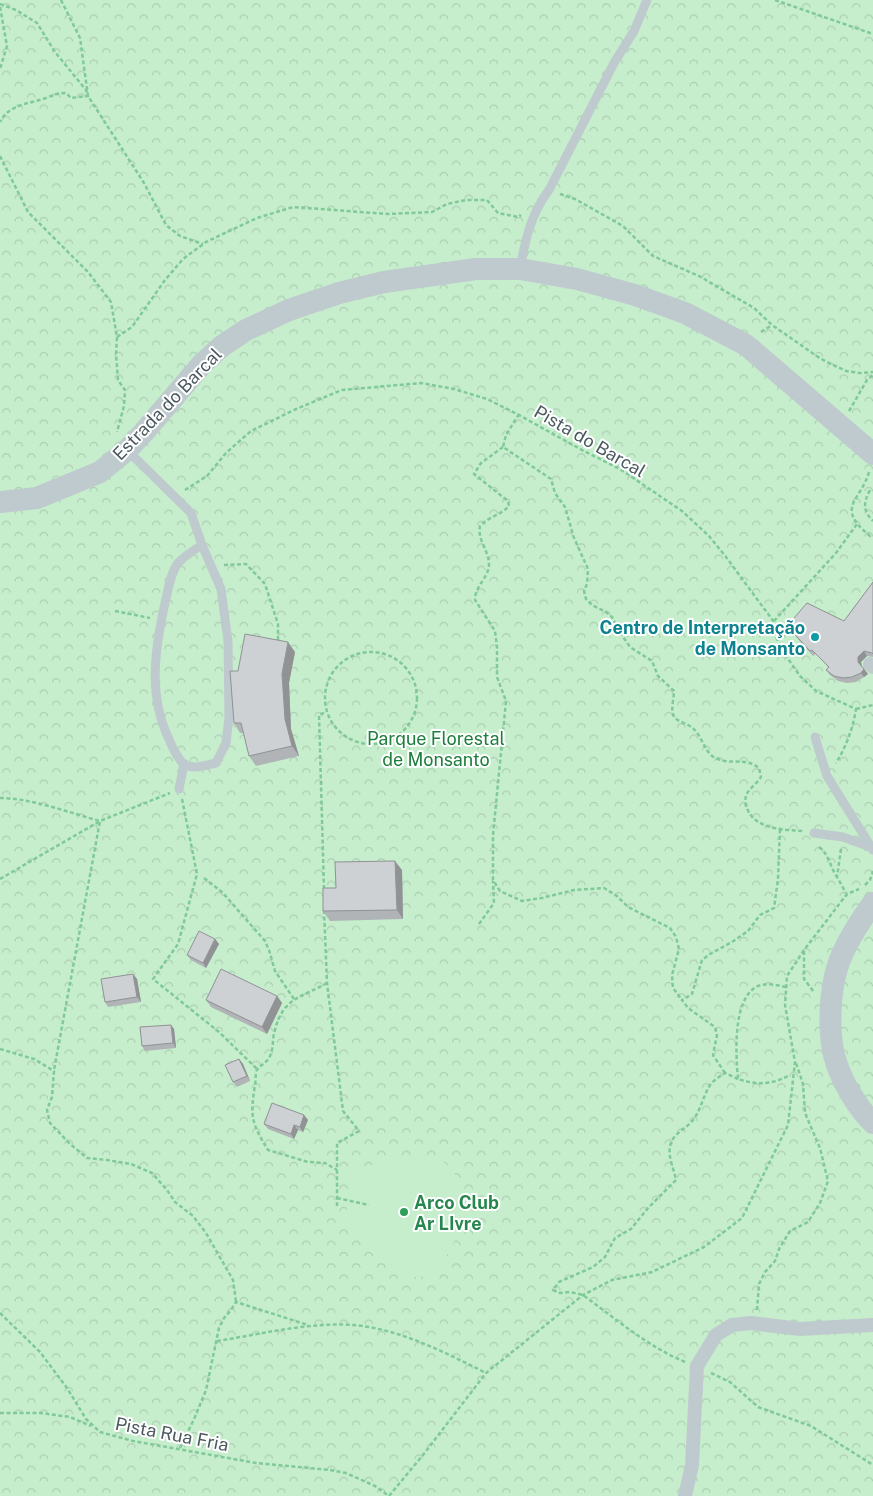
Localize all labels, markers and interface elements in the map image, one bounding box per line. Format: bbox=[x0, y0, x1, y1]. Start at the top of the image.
street label: Estrada do Barcal bbox=[108, 344, 226, 464]
street label: Pista do Barcal bbox=[531, 401, 649, 481]
place label: Centro de Interpretação de Monsanto bbox=[600, 617, 805, 659]
marker: Centro de Interpretação de Monsanto bbox=[809, 631, 821, 643]
park label: Parque Florestal de Monsanto bbox=[367, 728, 505, 770]
place label: Arco Club Ar LIvre bbox=[414, 1192, 499, 1234]
marker: Arco Club Ar LIvre bbox=[398, 1206, 410, 1218]
street label: Pista Rua Fria bbox=[114, 1413, 230, 1455]

